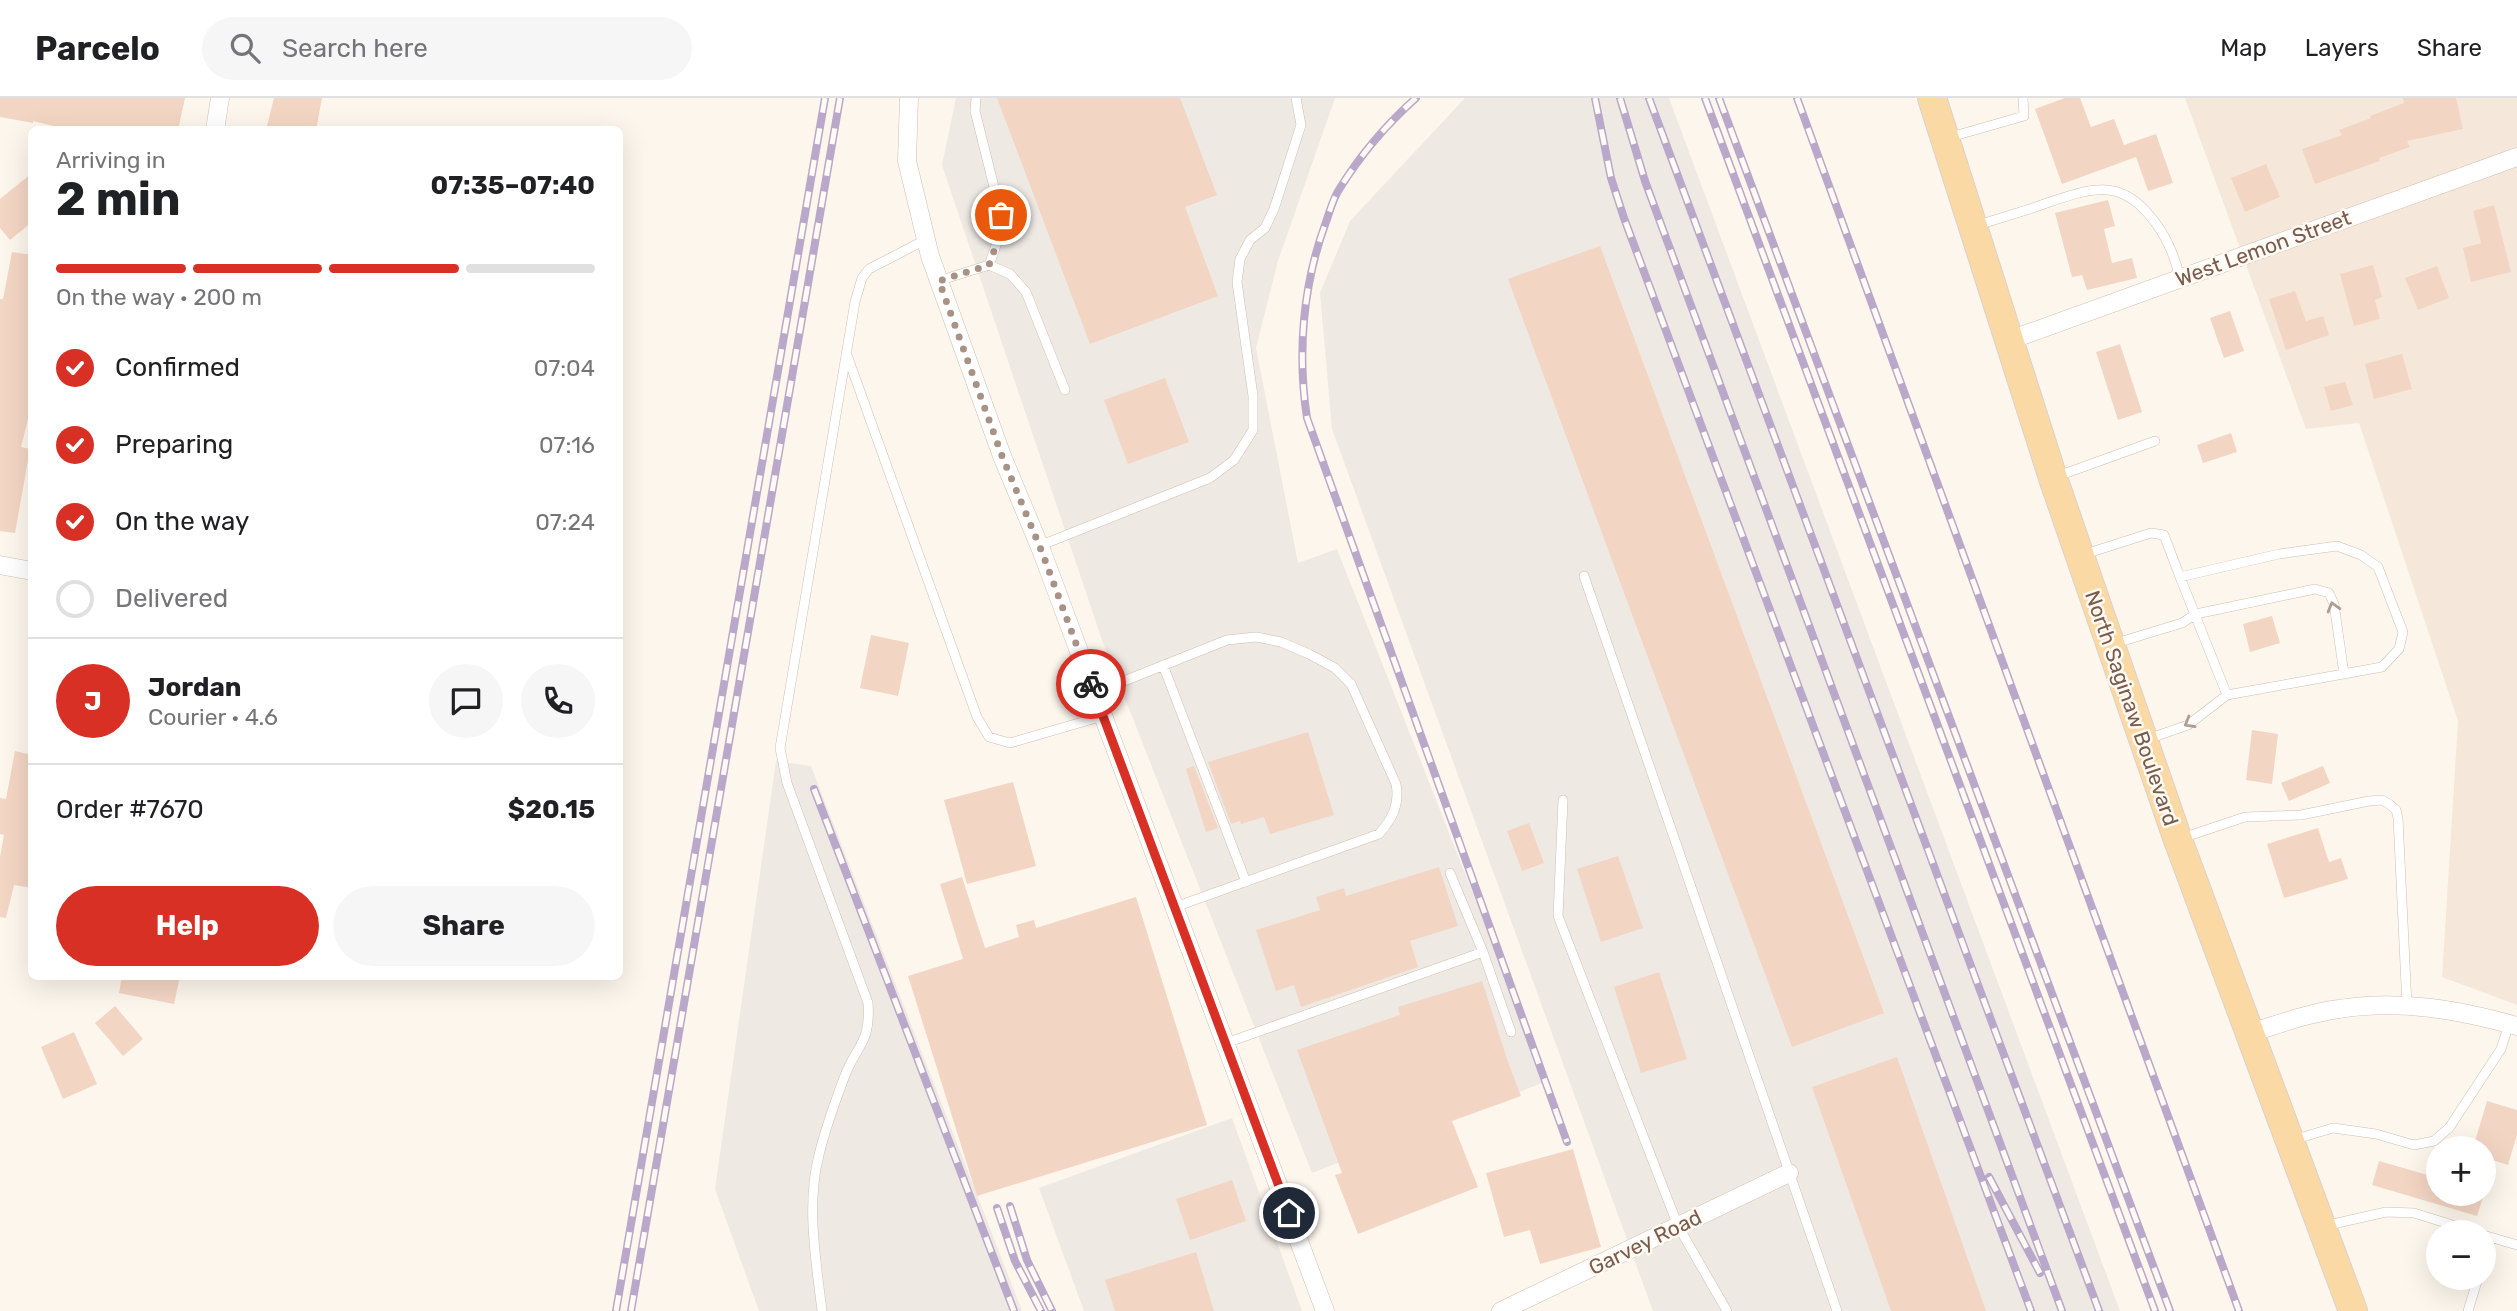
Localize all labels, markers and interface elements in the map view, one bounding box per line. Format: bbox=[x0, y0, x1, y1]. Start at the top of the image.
search box bbox=[202, 17, 692, 80]
text: Parcelo bbox=[35, 29, 160, 68]
icon: search bbox=[226, 29, 264, 67]
text: Search here bbox=[282, 33, 428, 64]
text: Map bbox=[2220, 34, 2267, 62]
text: Layers bbox=[2305, 34, 2379, 62]
text: Share bbox=[2417, 34, 2482, 62]
text: Arriving in bbox=[56, 146, 166, 174]
text: 07:35–07:40 bbox=[431, 170, 595, 201]
text: 2 min bbox=[56, 172, 181, 227]
pin bbox=[971, 185, 1031, 245]
icon: bag bbox=[982, 196, 1020, 234]
street label: West Lemon Street bbox=[2172, 205, 2354, 291]
text: On the way · 200 m bbox=[56, 283, 262, 311]
icon: check bbox=[56, 349, 94, 387]
text: Confirmed bbox=[115, 352, 240, 383]
text: 07:04 bbox=[534, 354, 595, 382]
icon: check bbox=[56, 426, 94, 464]
text: Preparing bbox=[115, 429, 233, 460]
text: 07:16 bbox=[539, 431, 595, 459]
icon: check bbox=[56, 503, 94, 541]
text: On the way bbox=[115, 506, 249, 537]
text: 07:24 bbox=[535, 508, 595, 536]
text: Delivered bbox=[115, 583, 228, 614]
street label: North Saginaw Boulevard bbox=[2080, 587, 2184, 829]
one-way arrow bbox=[2327, 601, 2341, 613]
courier bbox=[1056, 649, 1126, 719]
button: chat bbox=[429, 664, 503, 738]
button: phone bbox=[521, 664, 595, 738]
icon: bike bbox=[1072, 665, 1110, 703]
text: Jordan bbox=[148, 672, 241, 703]
text: J bbox=[84, 686, 102, 717]
text: Courier · 4.6 bbox=[148, 703, 278, 731]
one-way arrow bbox=[2183, 715, 2196, 728]
text: Order #7670 bbox=[56, 794, 204, 825]
text: $20.15 bbox=[508, 794, 595, 825]
button: Help bbox=[56, 886, 319, 966]
button: Share bbox=[333, 886, 595, 966]
map controls bbox=[2426, 1136, 2496, 1290]
button: + bbox=[2426, 1136, 2496, 1206]
pin bbox=[1259, 1183, 1319, 1243]
icon: home bbox=[1270, 1194, 1308, 1232]
street label: Garvey Road bbox=[1585, 1204, 1705, 1280]
button: − bbox=[2426, 1220, 2496, 1290]

